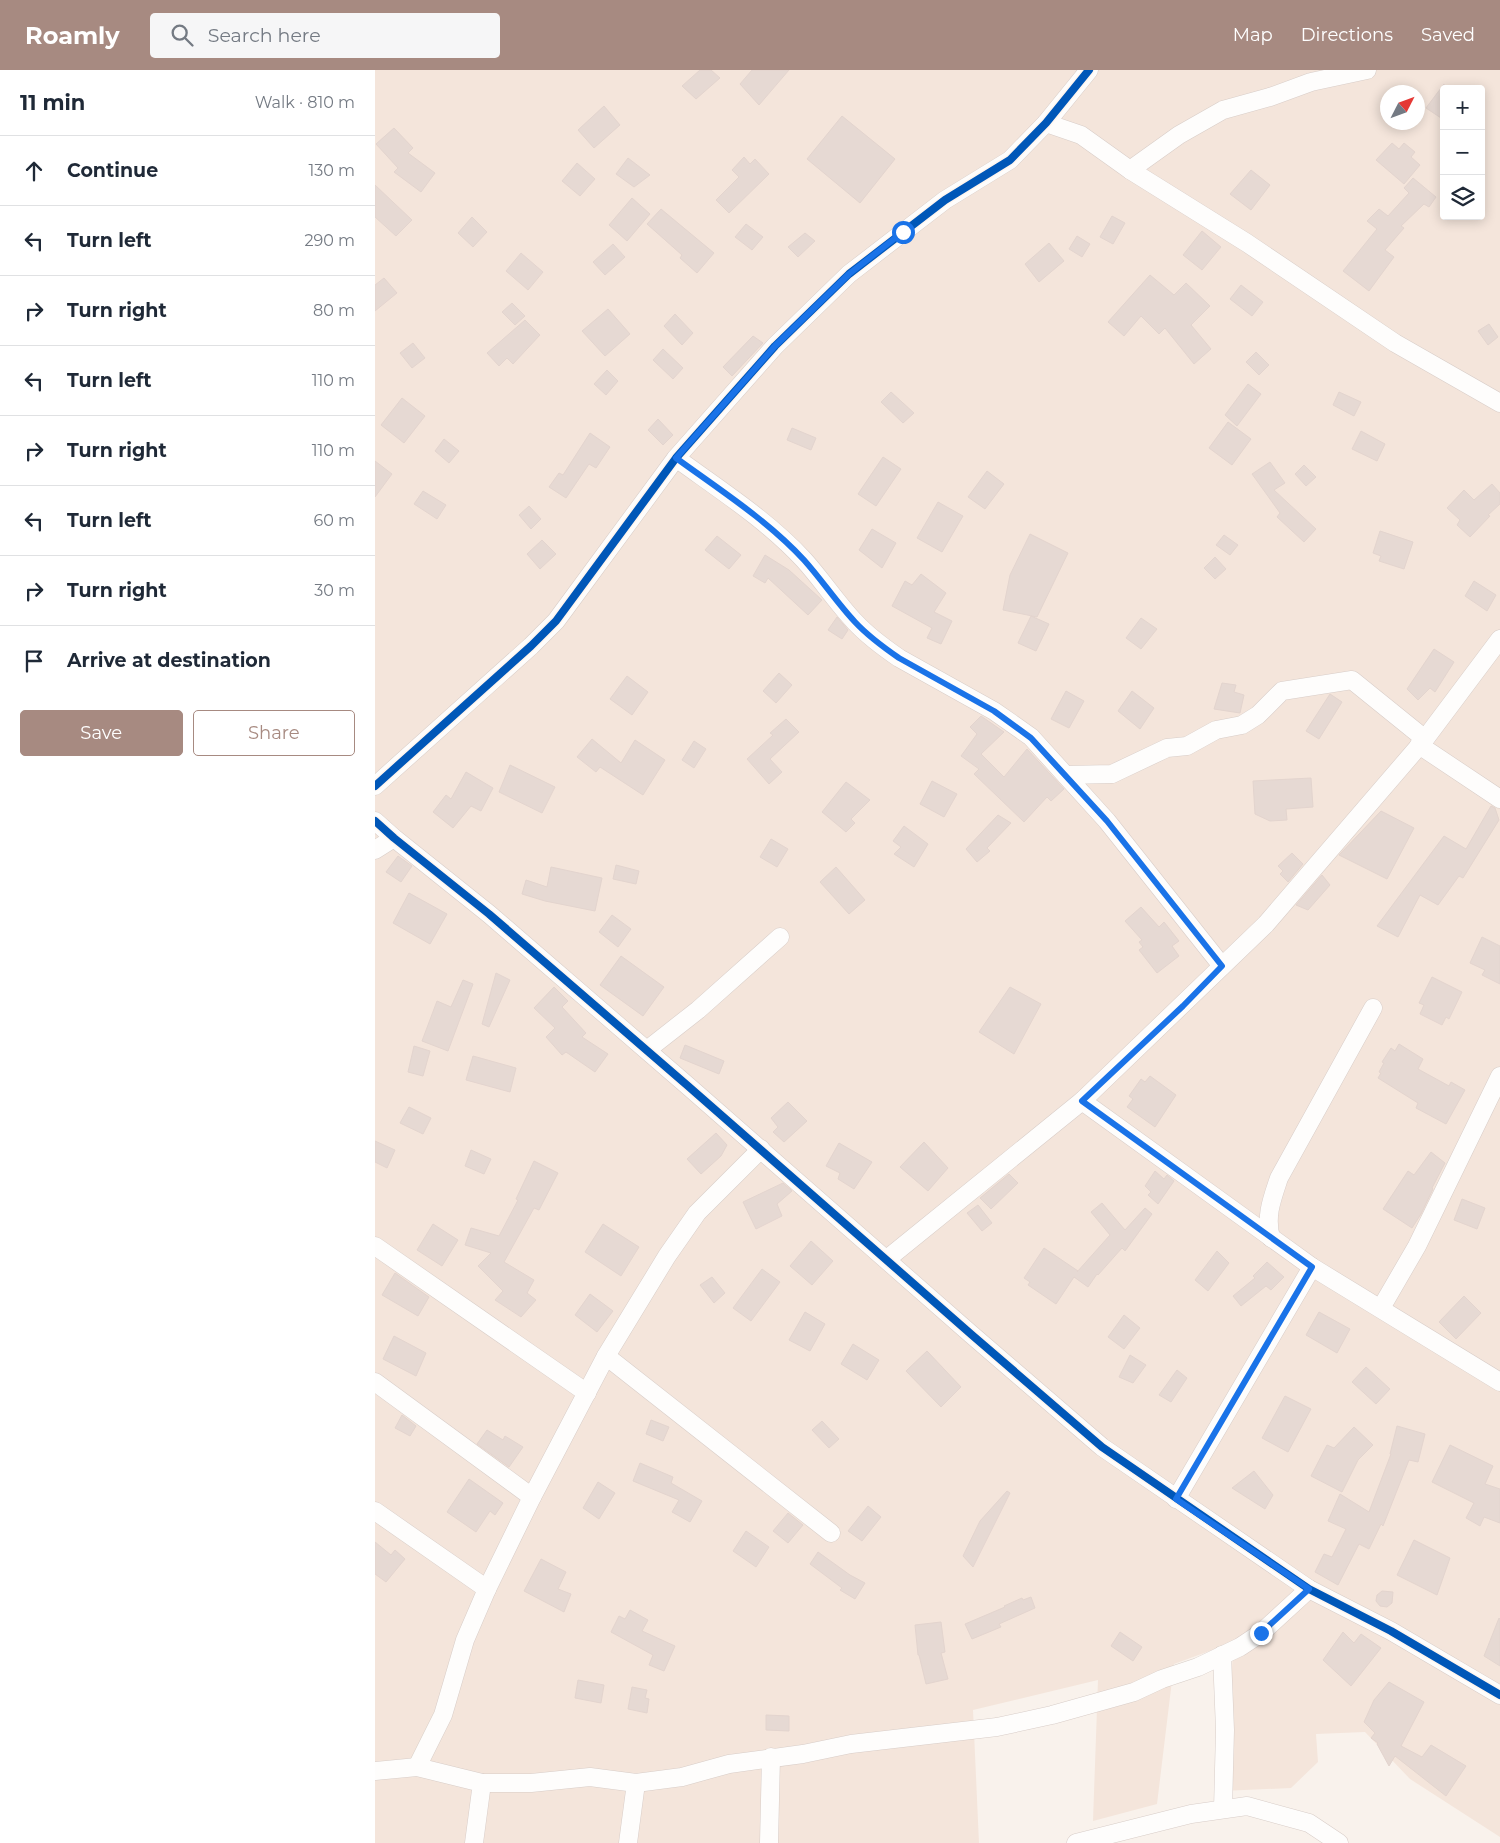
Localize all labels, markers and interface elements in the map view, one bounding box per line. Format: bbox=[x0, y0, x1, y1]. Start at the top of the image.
search box bbox=[150, 13, 500, 58]
text: Roamly bbox=[25, 21, 120, 50]
icon: search bbox=[168, 21, 196, 49]
text: Search here bbox=[208, 24, 321, 47]
text: Map bbox=[1233, 24, 1273, 46]
text: Directions bbox=[1301, 24, 1393, 46]
text: Saved bbox=[1421, 24, 1475, 46]
north arrow bbox=[1380, 85, 1425, 130]
map controls bbox=[1440, 85, 1485, 220]
button: + bbox=[1440, 85, 1485, 130]
text: 11 min bbox=[20, 90, 85, 115]
text: Walk · 810 m bbox=[255, 93, 355, 112]
button: − bbox=[1440, 130, 1485, 175]
icon: ahead bbox=[20, 157, 48, 185]
text: Continue bbox=[67, 159, 158, 182]
text: 130 m bbox=[308, 161, 355, 180]
button: layers bbox=[1440, 175, 1485, 220]
route start bbox=[892, 221, 915, 244]
icon: left bbox=[20, 227, 48, 255]
text: Turn left bbox=[67, 229, 152, 252]
text: 290 m bbox=[304, 231, 355, 250]
icon: right bbox=[20, 297, 48, 325]
text: Turn right bbox=[67, 299, 167, 322]
text: 80 m bbox=[313, 301, 355, 320]
icon: left bbox=[20, 367, 48, 395]
text: Turn left bbox=[67, 369, 152, 392]
text: 110 m bbox=[312, 371, 355, 390]
icon: right bbox=[20, 437, 48, 465]
text: Turn right bbox=[67, 439, 167, 462]
text: 110 m bbox=[312, 441, 355, 460]
icon: left bbox=[20, 507, 48, 535]
text: Turn left bbox=[67, 509, 152, 532]
text: 60 m bbox=[313, 511, 355, 530]
icon: right bbox=[20, 577, 48, 605]
text: Turn right bbox=[67, 579, 167, 602]
text: 30 m bbox=[314, 581, 355, 600]
icon: arrive bbox=[20, 647, 48, 675]
text: Arrive at destination bbox=[67, 649, 271, 672]
button: Save bbox=[20, 710, 183, 756]
button: Share bbox=[193, 710, 355, 756]
route end bbox=[1250, 1622, 1273, 1645]

